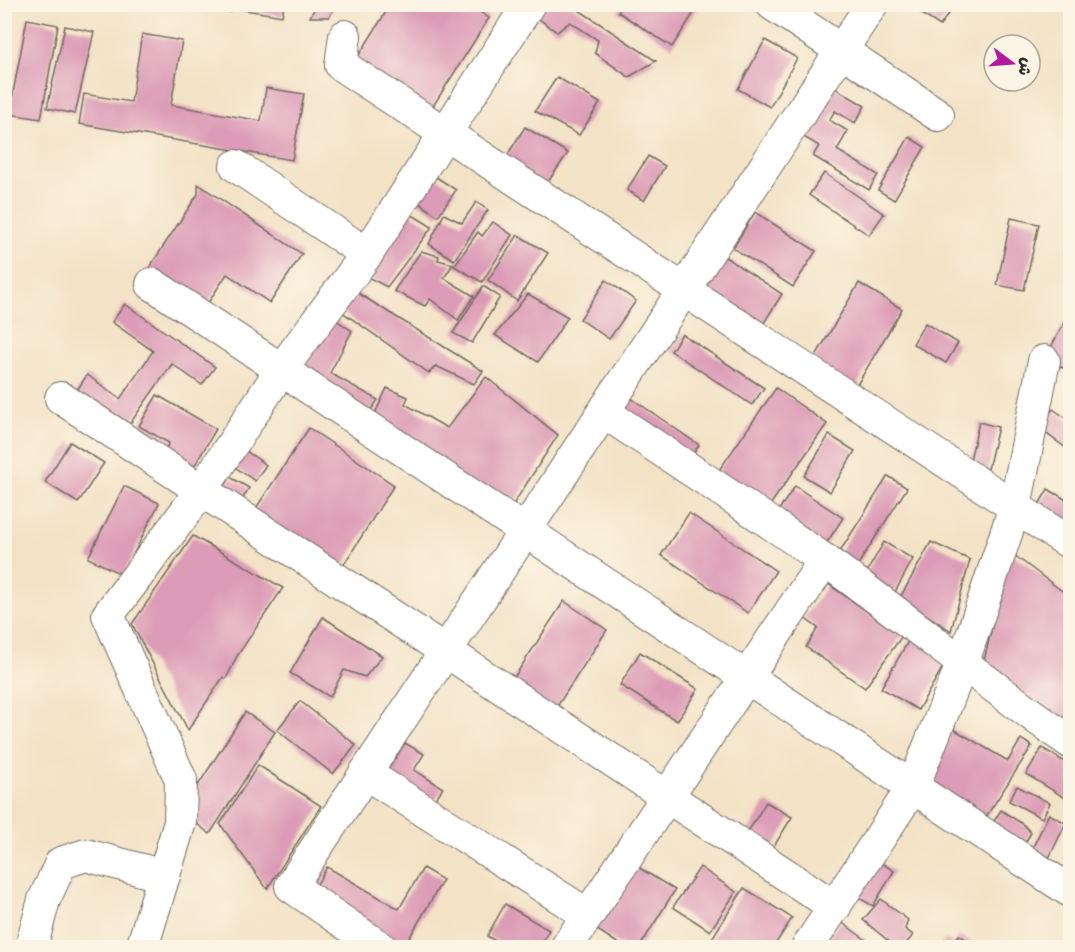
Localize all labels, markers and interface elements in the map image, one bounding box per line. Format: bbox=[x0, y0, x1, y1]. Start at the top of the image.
north arrow bbox=[982, 33, 1042, 93]
text: ش bbox=[1014, 56, 1037, 78]

